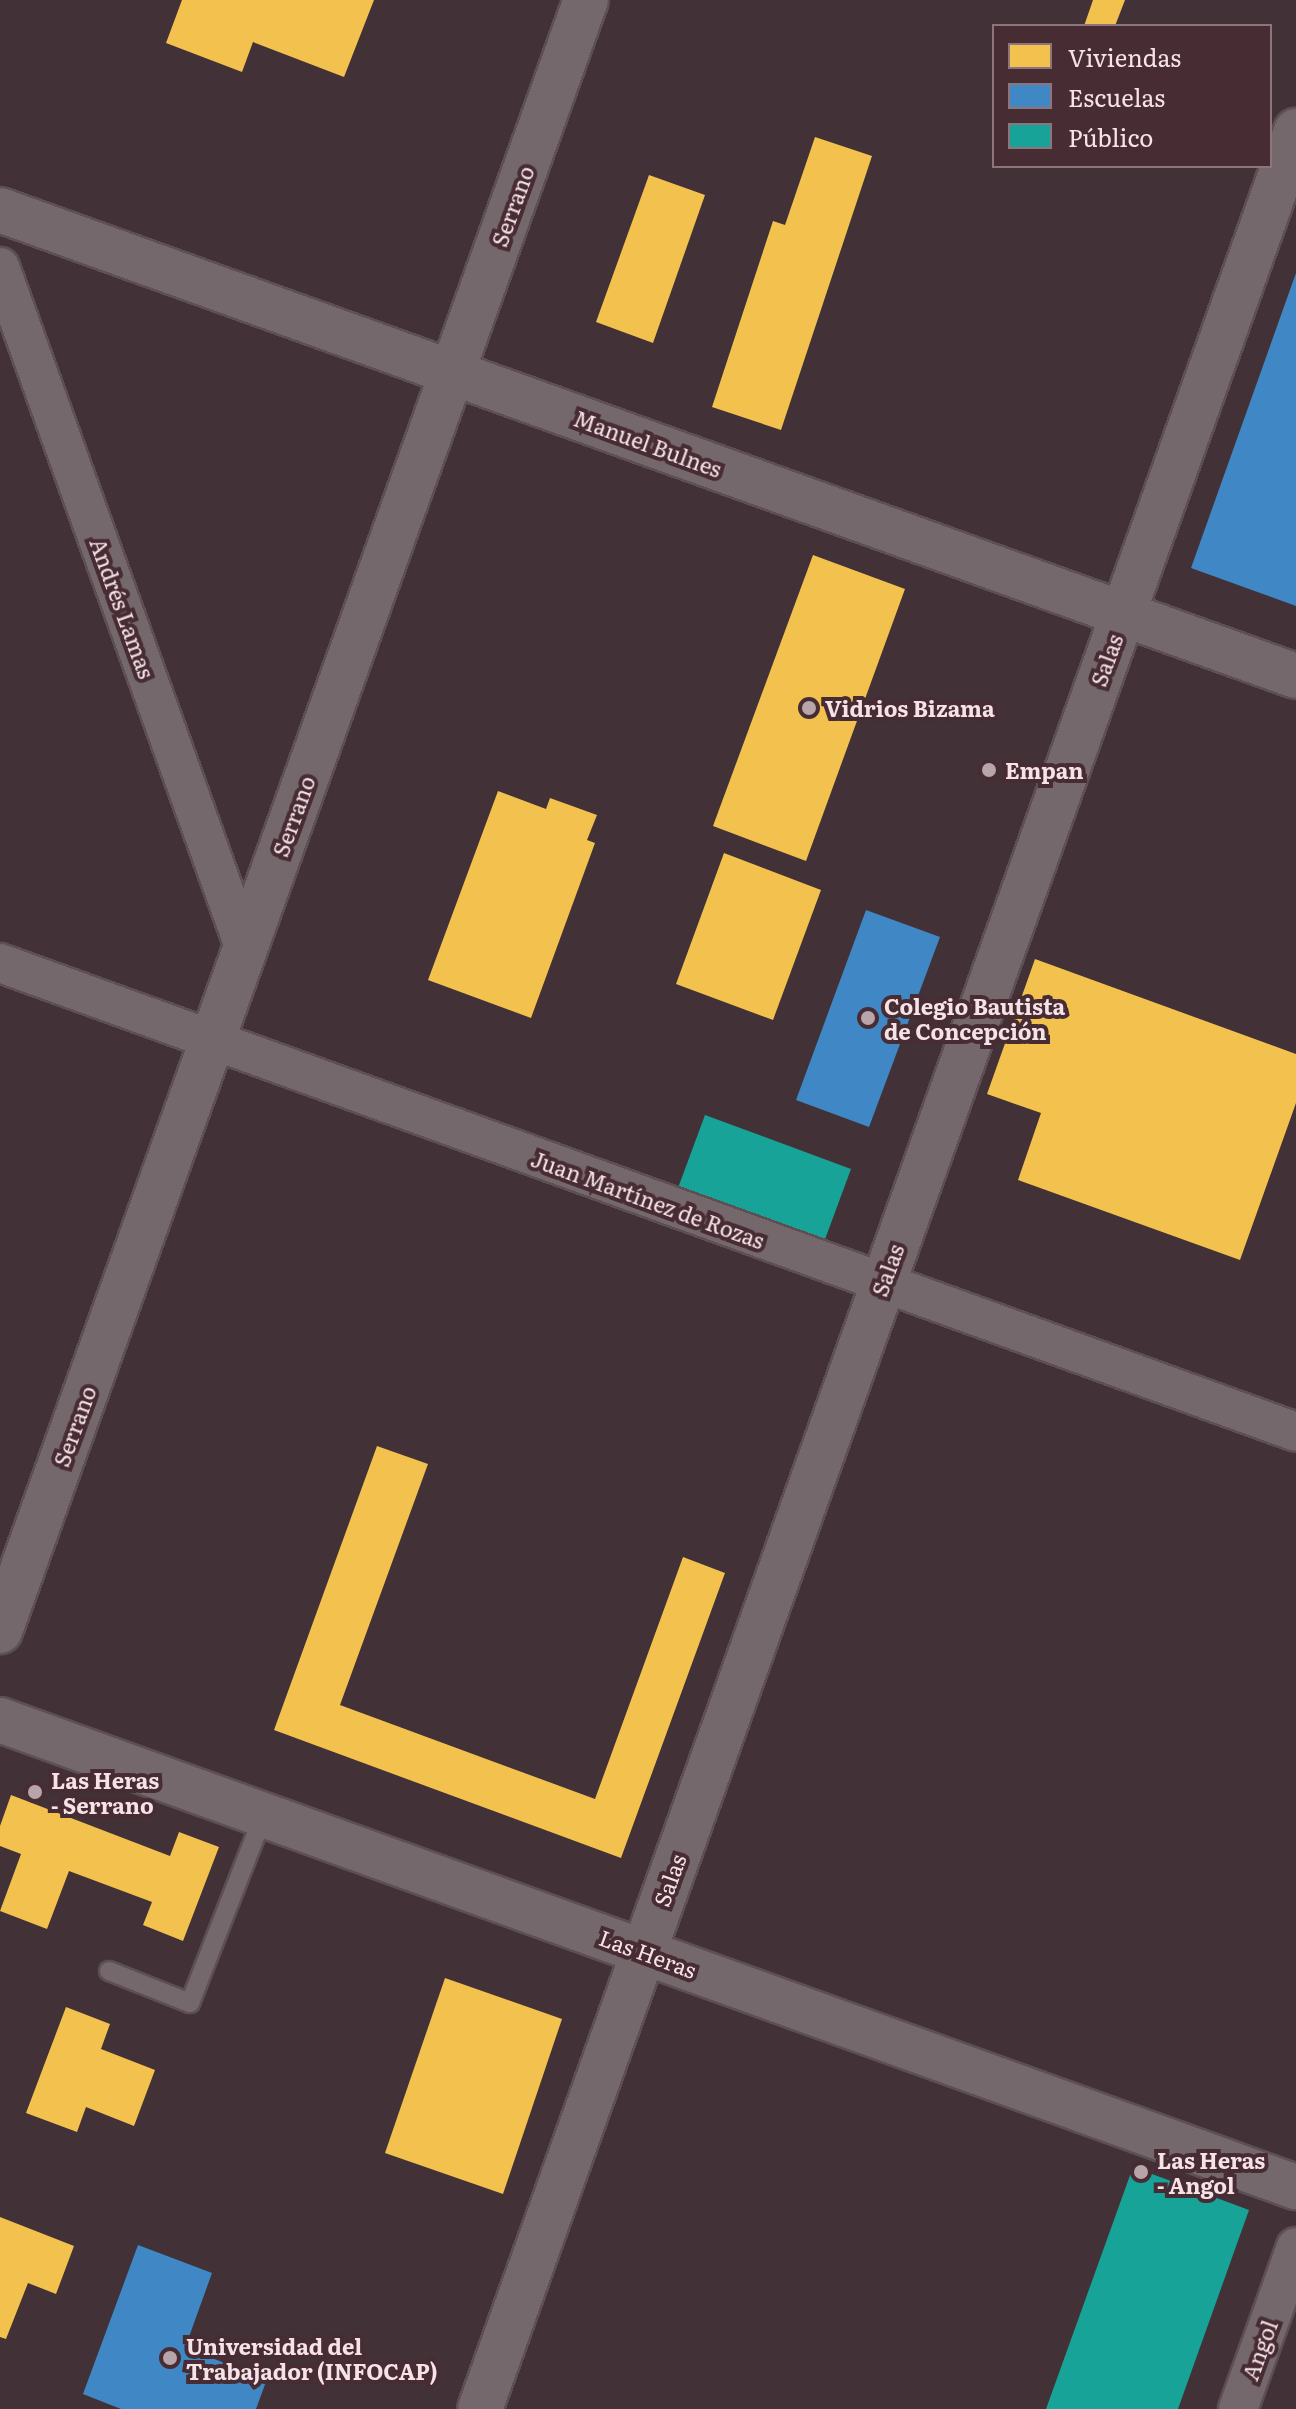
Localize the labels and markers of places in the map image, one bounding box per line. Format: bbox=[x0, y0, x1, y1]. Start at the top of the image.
place label: Vidrios Bizama bbox=[825, 695, 995, 721]
marker: Vidrios Bizama bbox=[800, 699, 818, 717]
place label: Empan bbox=[1005, 757, 1084, 783]
marker: Empan bbox=[980, 761, 998, 779]
place label: Colegio Bautista de Concepción bbox=[884, 992, 1065, 1044]
marker: Colegio Bautista de Concepción bbox=[859, 1009, 877, 1027]
place label: Las Heras - Serrano bbox=[51, 1766, 159, 1818]
marker: Las Heras - Serrano bbox=[26, 1783, 44, 1801]
place label: Las Heras - Angol bbox=[1157, 2146, 1265, 2198]
marker: Las Heras - Angol bbox=[1132, 2163, 1150, 2181]
place label: Universidad del Trabajador (INFOCAP) bbox=[186, 2332, 438, 2384]
marker: Universidad del Trabajador (INFOCAP) bbox=[161, 2349, 179, 2367]

